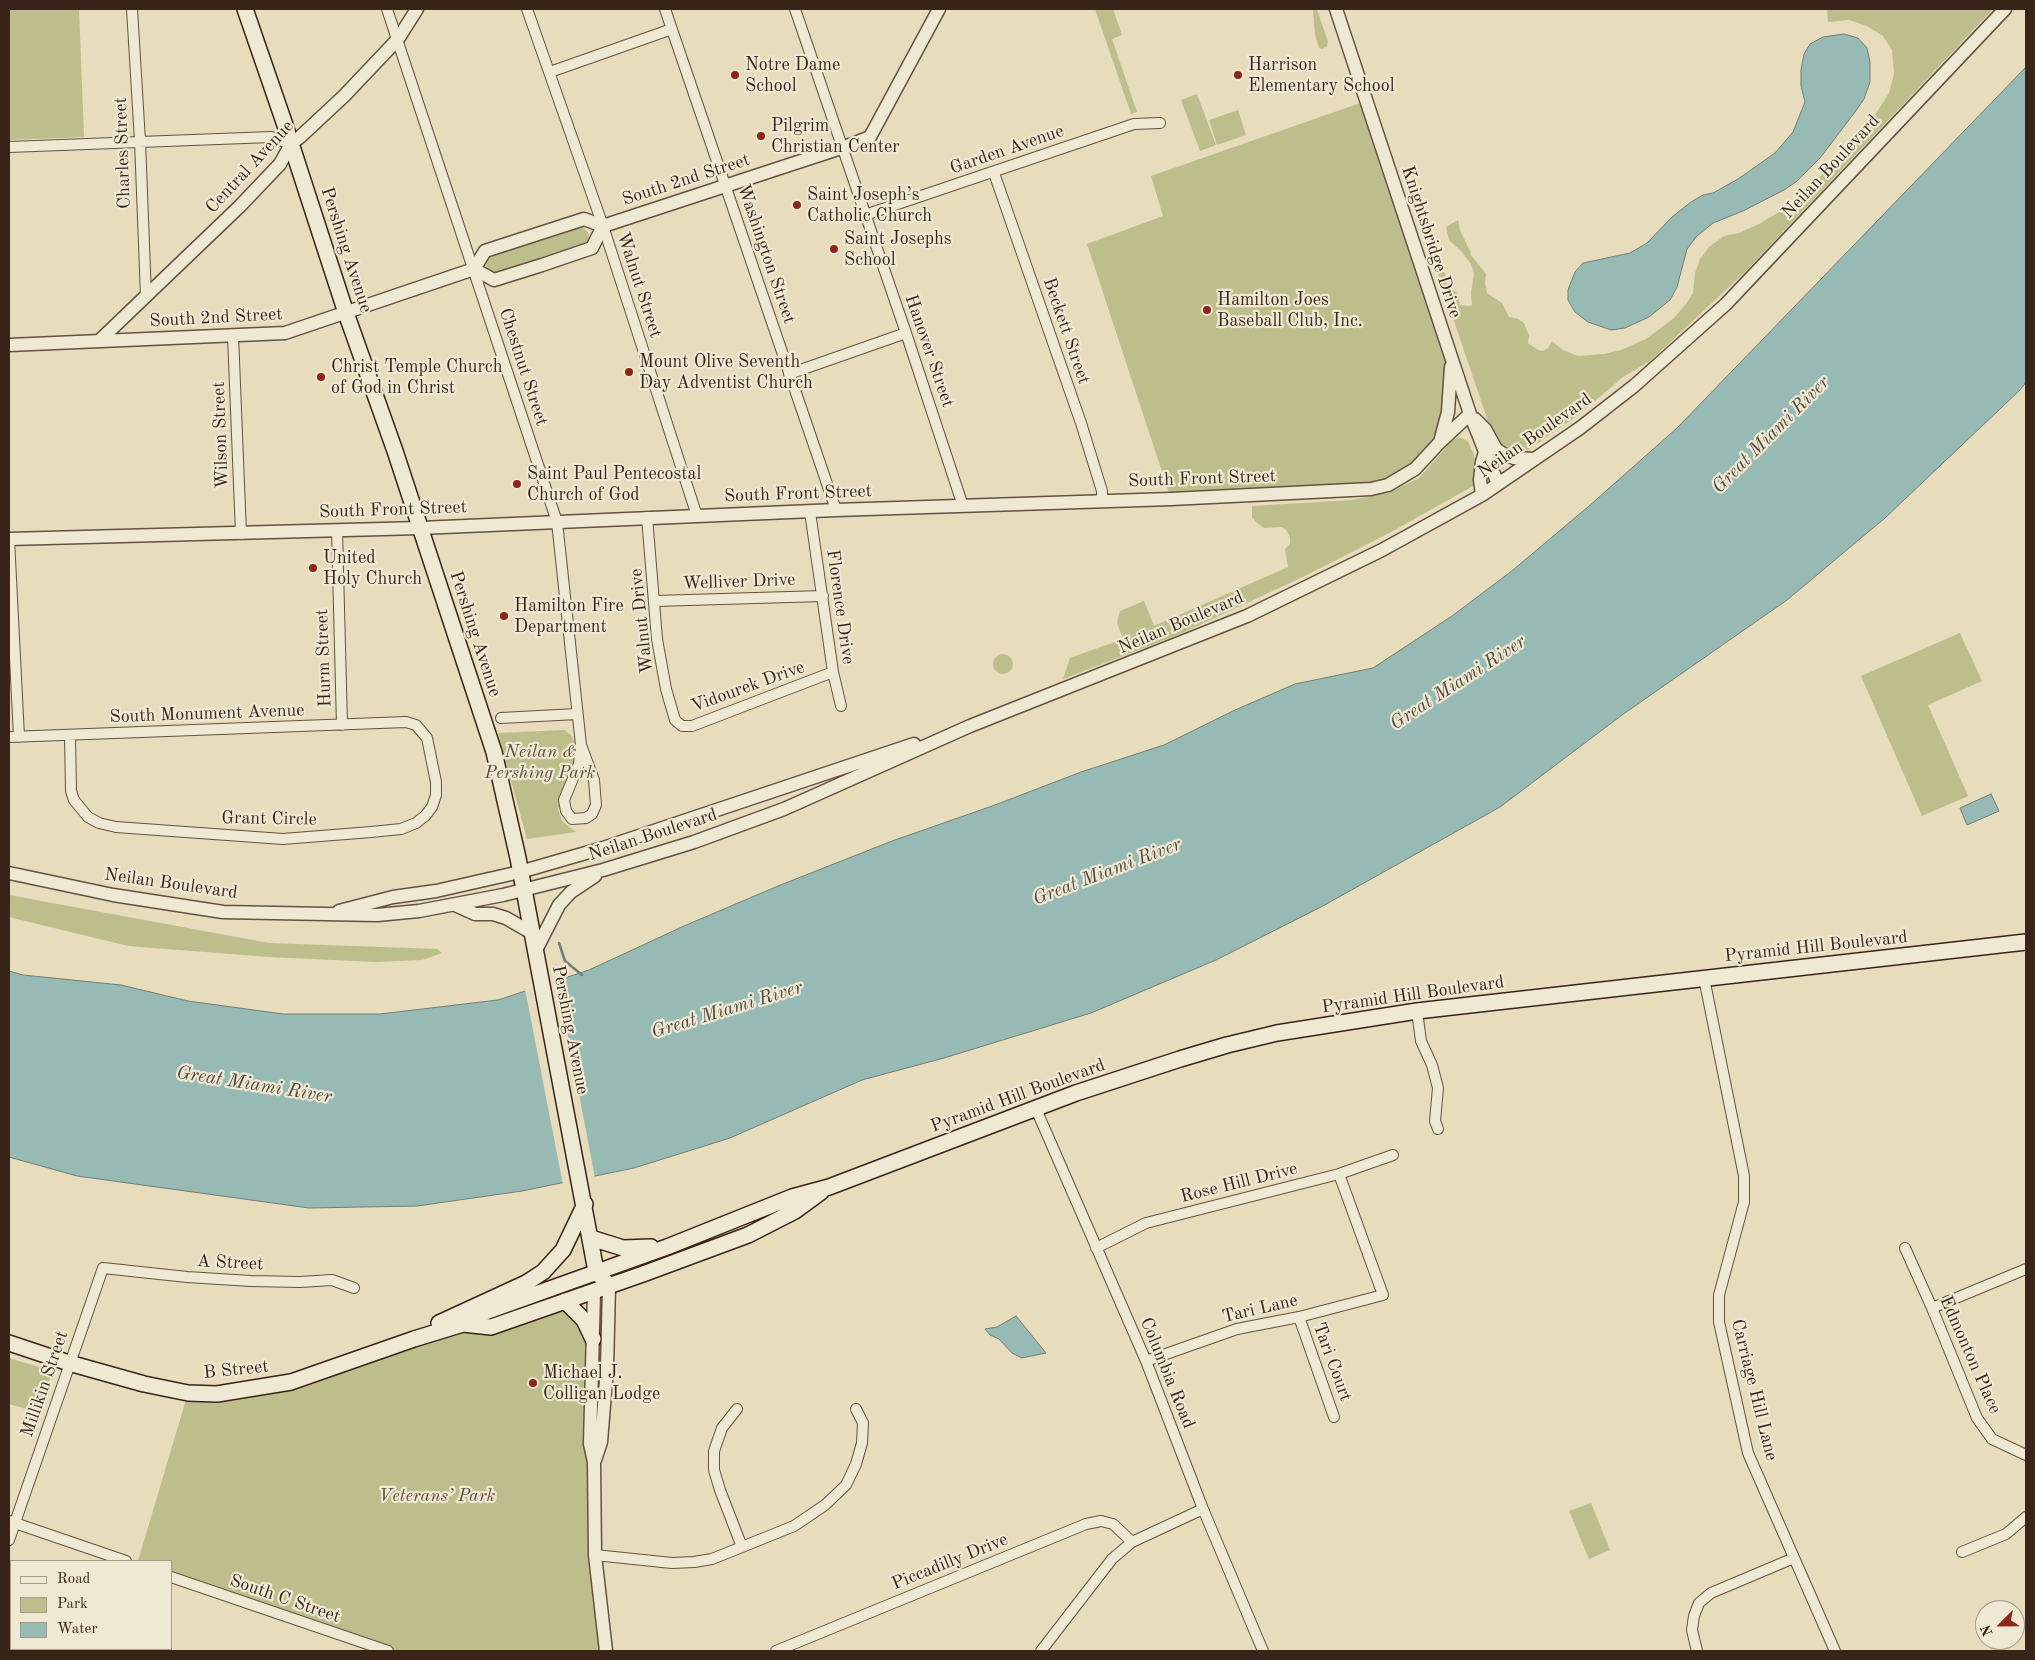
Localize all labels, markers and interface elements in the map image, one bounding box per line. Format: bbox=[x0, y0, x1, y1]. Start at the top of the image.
place label: Notre Dame School bbox=[745, 54, 840, 96]
place label: Harrison Elementary School bbox=[1248, 54, 1395, 96]
marker: Notre Dame School bbox=[729, 69, 741, 81]
marker: Harrison Elementary School bbox=[1232, 69, 1244, 81]
street label: Charles Street bbox=[110, 97, 136, 209]
street label: Neilan Boulevard bbox=[1777, 111, 1885, 223]
place label: Pilgrim Christian Center bbox=[771, 115, 900, 158]
street label: Central Avenue bbox=[201, 116, 299, 218]
street label: Garden Avenue bbox=[947, 120, 1067, 180]
marker: Pilgrim Christian Center bbox=[755, 130, 767, 142]
street label: South 2nd Street bbox=[619, 149, 753, 211]
street label: Knightsbridge Drive bbox=[1396, 163, 1466, 321]
street label: Washington Street bbox=[732, 181, 800, 327]
street label: Pershing Avenue bbox=[315, 184, 377, 316]
place label: Saint Joseph’s Catholic Church bbox=[807, 184, 932, 226]
marker: Saint Joseph’s Catholic Church bbox=[791, 199, 803, 211]
place label: Saint Josephs School bbox=[844, 228, 952, 270]
street label: Walnut Street bbox=[612, 229, 666, 341]
marker: Saint Josephs School bbox=[828, 243, 840, 255]
street label: Beckett Street bbox=[1038, 275, 1094, 387]
place label: Hamilton Joes Baseball Club, Inc. bbox=[1217, 289, 1363, 332]
street label: Hanover Street bbox=[900, 292, 958, 410]
street label: South 2nd Street bbox=[149, 304, 283, 332]
marker: Hamilton Joes Baseball Club, Inc. bbox=[1201, 304, 1213, 316]
street label: Chestnut Street bbox=[494, 305, 552, 429]
place label: Mount Olive Seventh Day Adventist Church bbox=[639, 351, 813, 394]
place label: Christ Temple Church of God in Christ bbox=[331, 356, 502, 398]
marker: Mount Olive Seventh Day Adventist Church bbox=[623, 366, 635, 378]
marker: Christ Temple Church of God in Christ bbox=[315, 371, 327, 383]
water label: Great Miami River bbox=[1707, 371, 1835, 499]
street label: Wilson Street bbox=[208, 381, 234, 489]
street label: Neilan Boulevard bbox=[1474, 389, 1596, 483]
place label: Saint Paul Pentecostal Church of God bbox=[527, 463, 701, 506]
street label: South Front Street bbox=[1128, 466, 1276, 492]
marker: Saint Paul Pentecostal Church of God bbox=[511, 478, 523, 490]
street label: South Front Street bbox=[724, 481, 872, 507]
street label: South Front Street bbox=[319, 497, 467, 523]
place label: United Holy Church bbox=[323, 547, 422, 590]
street label: Florence Drive bbox=[821, 548, 859, 666]
marker: United Holy Church bbox=[307, 562, 319, 574]
street label: Walnut Drive bbox=[626, 567, 658, 675]
street label: Pershing Avenue bbox=[444, 568, 506, 700]
street label: Welliver Drive bbox=[682, 569, 796, 595]
street label: Neilan Boulevard bbox=[1115, 587, 1247, 659]
place label: Hamilton Fire Department bbox=[514, 595, 624, 638]
street label: Hurm Street bbox=[311, 609, 337, 707]
marker: Hamilton Fire Department bbox=[498, 610, 510, 622]
water label: Great Miami River bbox=[1386, 631, 1530, 735]
street label: Vidourek Drive bbox=[688, 656, 808, 718]
street label: South Monument Avenue bbox=[109, 700, 305, 728]
park label: Neilan & Pershing Park bbox=[485, 741, 595, 784]
street label: Neilan Boulevard bbox=[586, 804, 720, 866]
street label: Grant Circle bbox=[221, 807, 317, 831]
water label: Great Miami River bbox=[1030, 833, 1184, 911]
street label: Neilan Boulevard bbox=[103, 864, 239, 904]
street label: Pyramid Hill Boulevard bbox=[1723, 927, 1909, 967]
street label: Pershing Avenue bbox=[547, 964, 593, 1096]
street label: Pyramid Hill Boulevard bbox=[1320, 971, 1506, 1019]
water label: Great Miami River bbox=[649, 976, 805, 1044]
street label: Pyramid Hill Boulevard bbox=[928, 1054, 1108, 1138]
water label: Great Miami River bbox=[175, 1061, 333, 1109]
street label: Rose Hill Drive bbox=[1178, 1158, 1300, 1208]
street label: A Street bbox=[196, 1250, 264, 1276]
street label: Tari Lane bbox=[1220, 1290, 1300, 1328]
street label: Edmonton Place bbox=[1934, 1293, 2006, 1417]
street label: Columbia Road bbox=[1135, 1314, 1199, 1432]
street label: Carriage Hill Lane bbox=[1726, 1317, 1782, 1463]
street label: Tari Court bbox=[1308, 1320, 1356, 1404]
street label: Millikin Street bbox=[17, 1328, 73, 1440]
street label: B Street bbox=[202, 1356, 270, 1384]
place label: Michael J. Colligan Lodge bbox=[543, 1362, 660, 1405]
marker: Michael J. Colligan Lodge bbox=[527, 1377, 539, 1389]
park label: Veterans’ Park bbox=[379, 1485, 495, 1507]
street label: Piccadilly Drive bbox=[889, 1529, 1011, 1595]
legend bbox=[10, 1560, 172, 1650]
street label: South C Street bbox=[227, 1570, 343, 1628]
text: Road bbox=[57, 1572, 90, 1587]
text: Park bbox=[57, 1597, 88, 1612]
north arrow bbox=[1975, 1600, 2025, 1650]
text: Water bbox=[57, 1622, 98, 1637]
text: N bbox=[1979, 1623, 1996, 1638]

